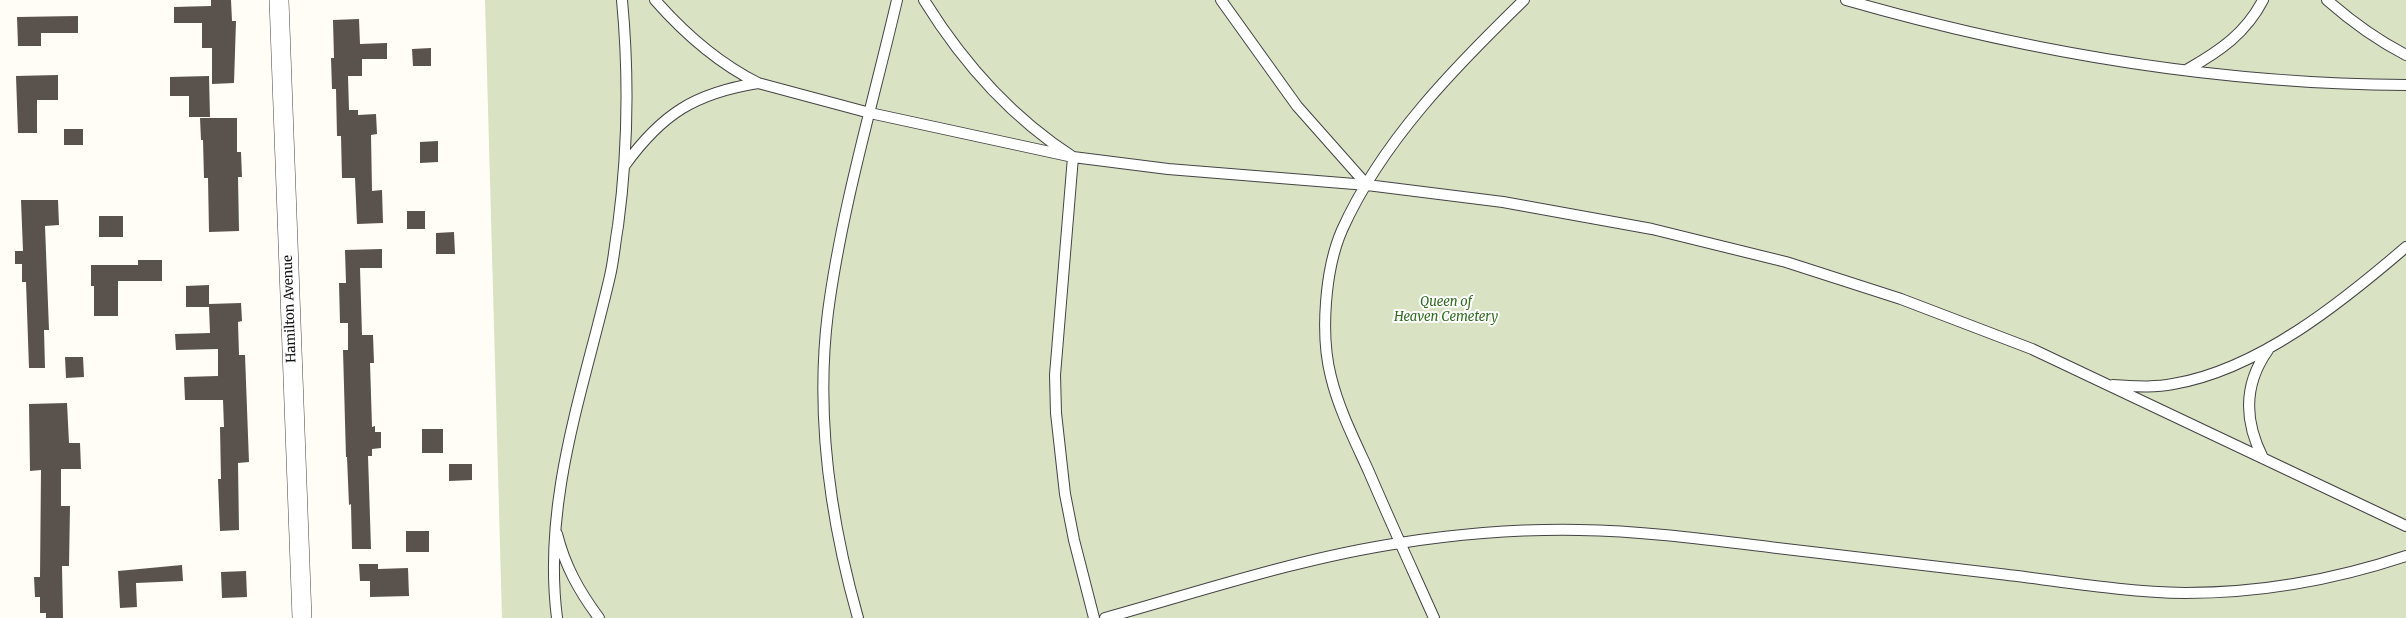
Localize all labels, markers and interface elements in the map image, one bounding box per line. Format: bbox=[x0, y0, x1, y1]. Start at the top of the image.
street label: Hamilton Avenue bbox=[280, 255, 300, 363]
park label: Queen of Heaven Cemetery bbox=[1394, 294, 1498, 325]

